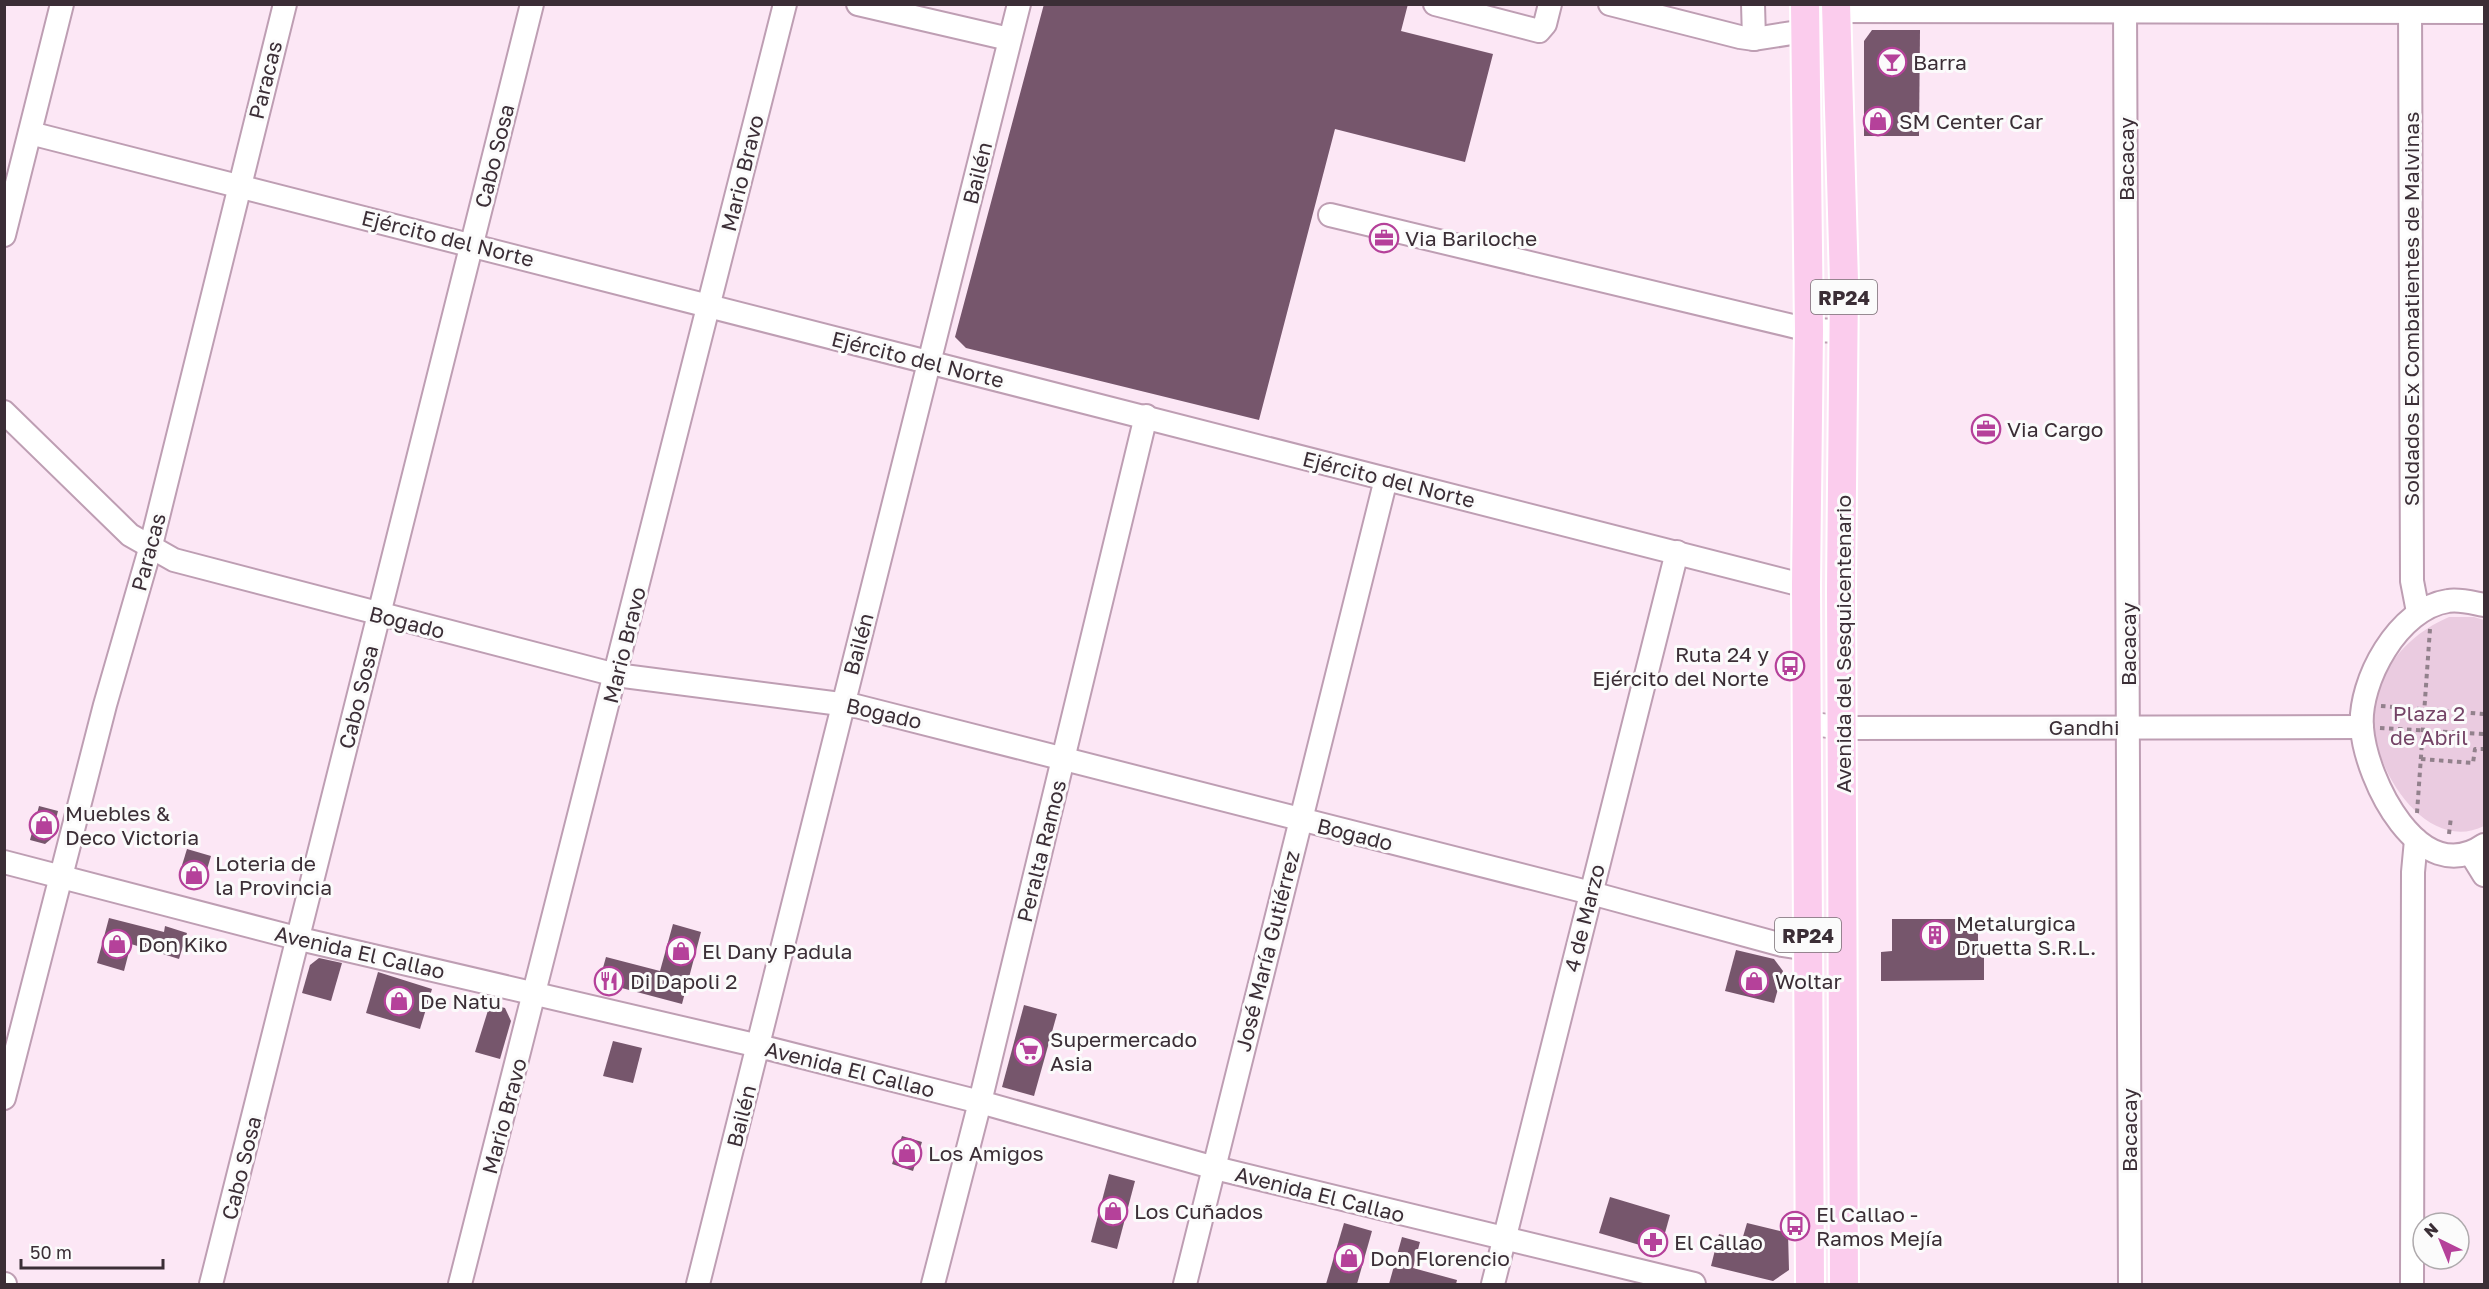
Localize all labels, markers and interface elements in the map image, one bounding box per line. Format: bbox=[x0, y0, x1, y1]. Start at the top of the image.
street label: Paracas bbox=[243, 38, 287, 122]
bar icon: Barra bbox=[1876, 46, 1908, 78]
place label: Barra bbox=[1913, 49, 1967, 75]
street label: Cabo Sosa bbox=[469, 101, 519, 211]
shop icon: SM Center Car bbox=[1862, 105, 1894, 137]
place label: SM Center Car bbox=[1899, 108, 2043, 134]
street label: Mario Bravo bbox=[715, 112, 769, 234]
street label: Soldados Ex Combatientes de Malvinas bbox=[2398, 112, 2424, 506]
street label: Bacacay bbox=[2113, 117, 2139, 201]
street label: Bailén bbox=[957, 139, 997, 207]
street label: Ejército del Norte bbox=[359, 204, 537, 272]
office icon: Via Bariloche bbox=[1368, 222, 1400, 254]
place label: Via Bariloche bbox=[1405, 225, 1537, 251]
road number: RP24 bbox=[1811, 280, 1877, 314]
street label: Ejército del Norte bbox=[829, 325, 1007, 393]
office icon: Via Cargo bbox=[1970, 413, 2002, 445]
place label: Via Cargo bbox=[2007, 416, 2103, 442]
street label: Ejército del Norte bbox=[1300, 445, 1478, 513]
street label: Avenida del Sesquicentenario bbox=[1830, 495, 1856, 793]
street label: Paracas bbox=[125, 510, 171, 594]
street label: Mario Bravo bbox=[597, 584, 651, 706]
street label: Bogado bbox=[367, 600, 447, 644]
street label: Bacacay bbox=[2115, 602, 2141, 686]
street label: Bailén bbox=[837, 610, 879, 678]
place label: Ruta 24 y Ejército del Norte bbox=[1592, 641, 1769, 691]
street label: Cabo Sosa bbox=[333, 642, 383, 752]
bus stop icon: Ruta 24 y Ejército del Norte bbox=[1774, 650, 1806, 682]
street label: Bogado bbox=[844, 692, 924, 734]
park label: Plaza 2 de Abril bbox=[2390, 700, 2468, 750]
street label: Gandhi bbox=[2048, 714, 2120, 740]
street label: Peralta Ramos bbox=[1011, 777, 1071, 925]
place label: Muebles & Deco Victoria bbox=[65, 800, 199, 850]
shop icon: Muebles & Deco Victoria bbox=[28, 809, 60, 841]
street label: Bogado bbox=[1315, 812, 1395, 856]
street label: José María Gutiérrez bbox=[1229, 848, 1305, 1054]
place label: Loteria de la Provincia bbox=[215, 850, 332, 900]
shop icon: Loteria de la Provincia bbox=[178, 859, 210, 891]
street label: 4 de Marzo bbox=[1558, 861, 1610, 975]
place label: Metalurgica Druetta S.R.L. bbox=[1956, 910, 2096, 960]
road number: RP24 bbox=[1775, 918, 1841, 952]
building icon: Metalurgica Druetta S.R.L. bbox=[1919, 919, 1951, 951]
street label: Avenida El Callao bbox=[272, 920, 448, 984]
shop icon: Don Kiko bbox=[101, 928, 133, 960]
place label: Don Kiko bbox=[138, 931, 228, 957]
shop icon: El Dany Padula bbox=[665, 935, 697, 967]
place label: El Dany Padula bbox=[702, 938, 852, 964]
restaurant icon: Di Dapoli 2 bbox=[593, 965, 625, 997]
shop icon: Woltar bbox=[1738, 965, 1770, 997]
place label: Di Dapoli 2 bbox=[630, 968, 737, 994]
place label: Woltar bbox=[1775, 968, 1842, 994]
shop icon: De Natu bbox=[383, 985, 415, 1017]
place label: De Natu bbox=[420, 988, 501, 1014]
place label: Supermercado Asia bbox=[1050, 1026, 1197, 1076]
street label: Avenida El Callao bbox=[763, 1035, 937, 1103]
supermarket icon: Supermercado Asia bbox=[1013, 1035, 1045, 1067]
street label: Mario Bravo bbox=[476, 1055, 532, 1177]
street label: Bailén bbox=[721, 1082, 761, 1150]
street label: Bacacay bbox=[2116, 1088, 2142, 1172]
street label: Cabo Sosa bbox=[216, 1113, 266, 1223]
shop icon: Los Amigos bbox=[891, 1137, 923, 1169]
place label: Los Amigos bbox=[928, 1140, 1044, 1166]
street label: Avenida El Callao bbox=[1233, 1160, 1407, 1228]
shop icon: Los Cuñados bbox=[1097, 1195, 1129, 1227]
place label: Los Cuñados bbox=[1134, 1198, 1263, 1224]
place label: El Callao - Ramos Mejía bbox=[1816, 1201, 1943, 1251]
bus stop icon: El Callao - Ramos Mejía bbox=[1779, 1210, 1811, 1242]
north arrow bbox=[2411, 1211, 2471, 1271]
text: N bbox=[2419, 1219, 2442, 1241]
pharmacy icon: El Callao bbox=[1637, 1226, 1669, 1258]
place label: El Callao bbox=[1674, 1229, 1763, 1255]
scale bar bbox=[21, 1232, 164, 1270]
text: 50 m bbox=[30, 1241, 72, 1263]
shop icon: Don Florencio bbox=[1333, 1242, 1365, 1274]
place label: Don Florencio bbox=[1370, 1245, 1510, 1271]

